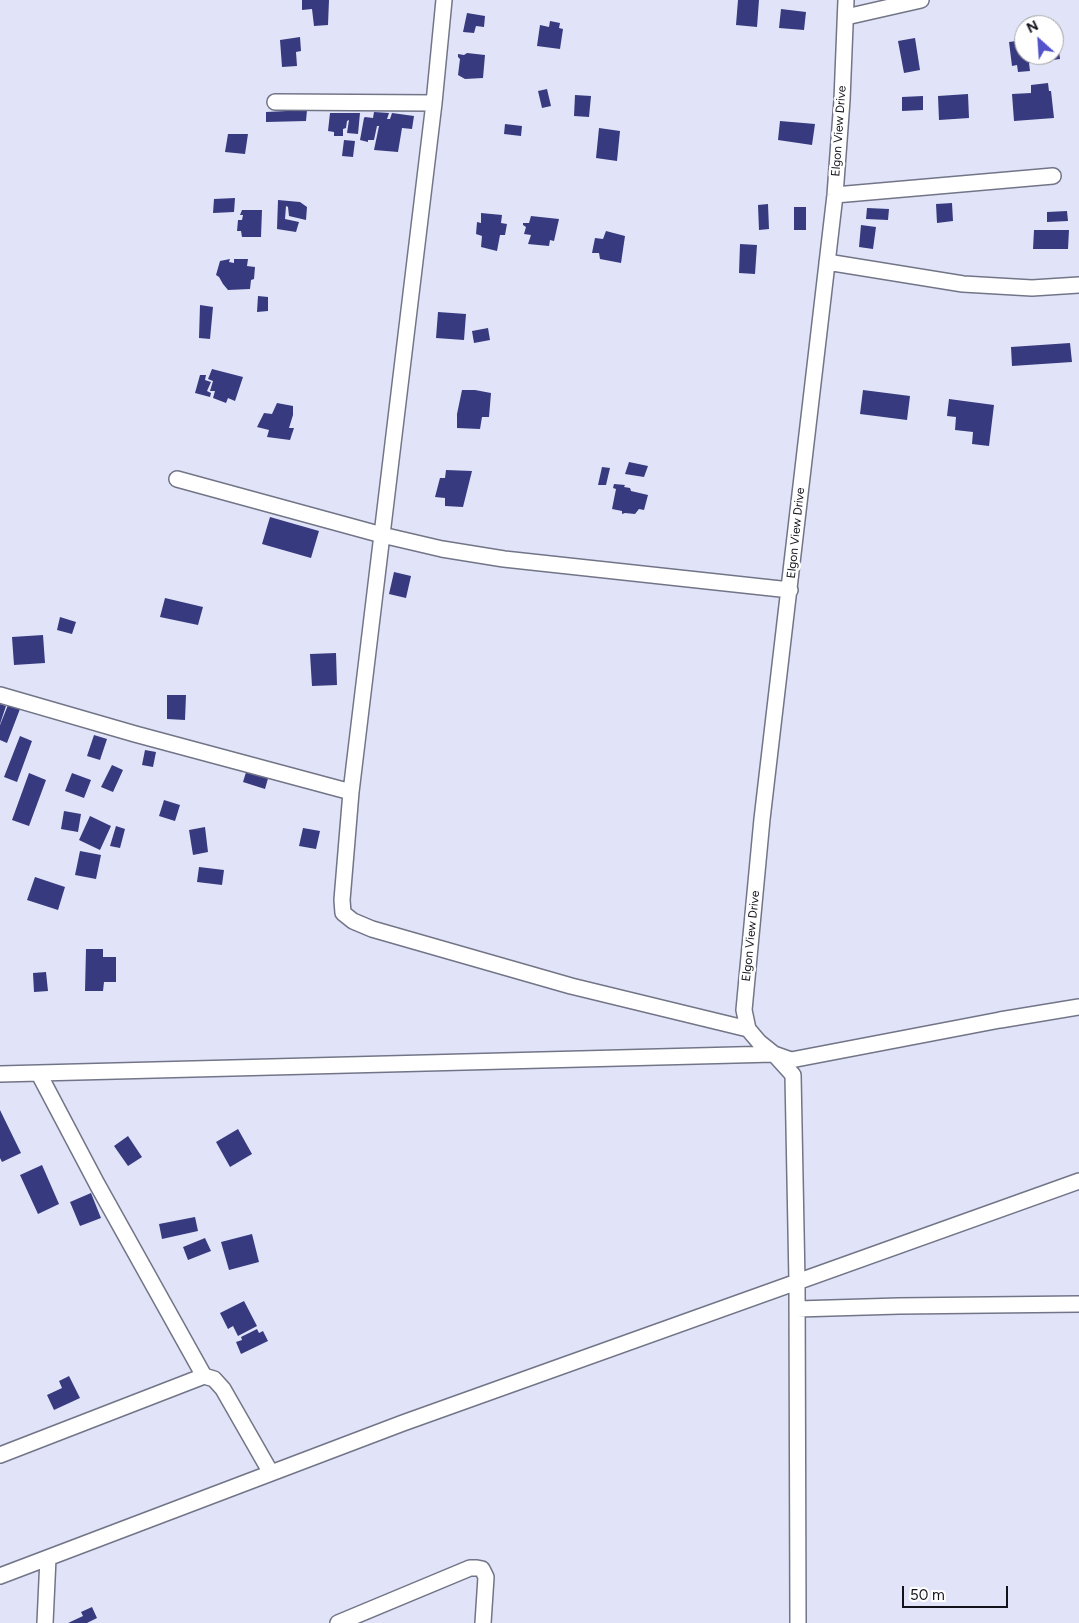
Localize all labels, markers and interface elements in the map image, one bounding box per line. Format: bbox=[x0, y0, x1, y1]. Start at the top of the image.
north arrow bbox=[1014, 15, 1064, 65]
text: N bbox=[1024, 17, 1041, 37]
street label: Elgon View Drive bbox=[829, 85, 849, 177]
street label: Elgon View Drive bbox=[784, 487, 808, 579]
street label: Elgon View Drive bbox=[739, 890, 763, 982]
scale bar bbox=[904, 1576, 1010, 1608]
text: 50 m bbox=[910, 1586, 945, 1604]

